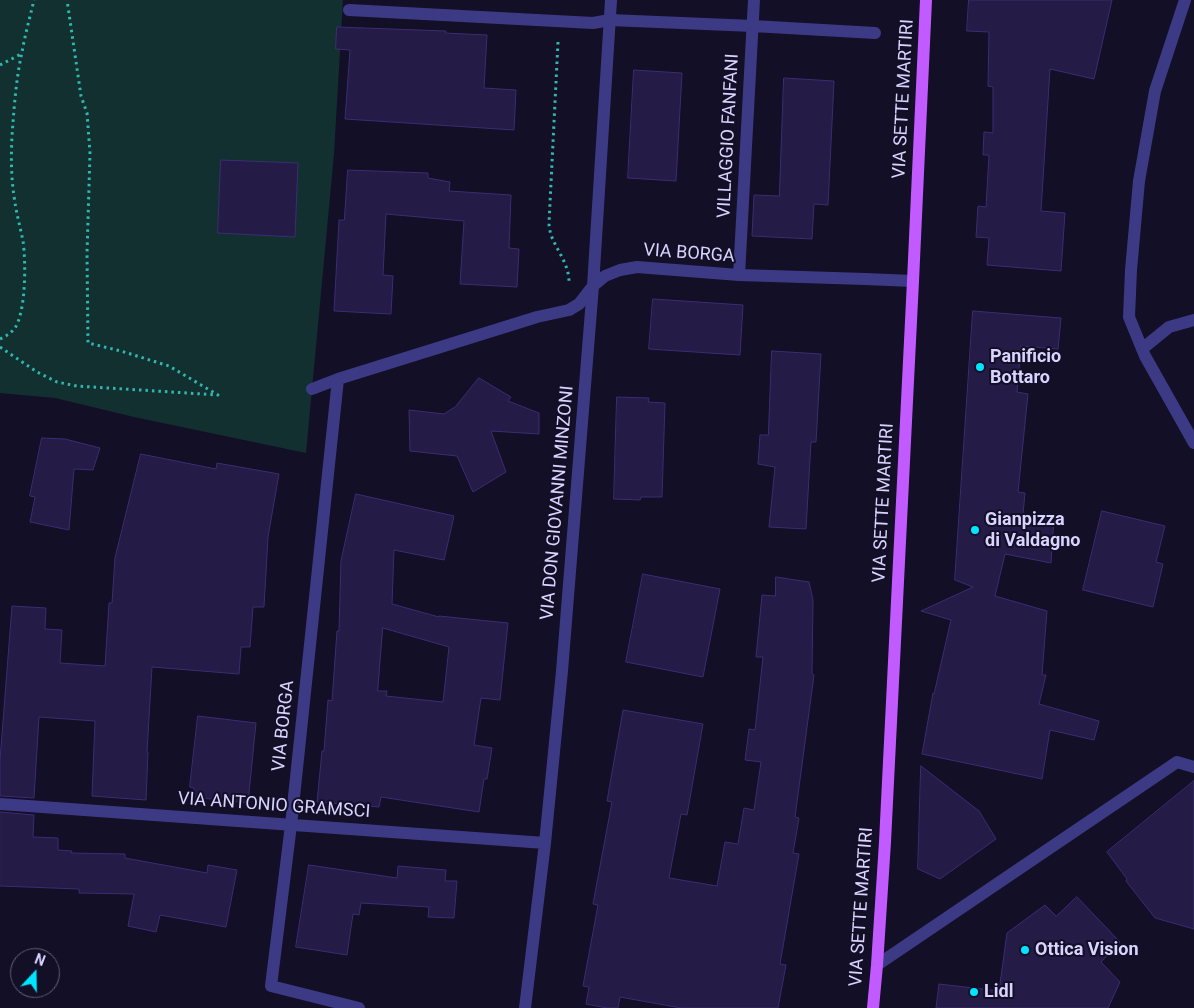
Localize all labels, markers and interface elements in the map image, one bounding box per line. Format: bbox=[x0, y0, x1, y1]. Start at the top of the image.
street label: VIA SETTE MARTIRI bbox=[889, 19, 919, 179]
street label: VILLAGGIO FANFANI bbox=[714, 53, 744, 219]
street label: VIA BORGA bbox=[643, 240, 735, 268]
place label: Panificio Bottaro bbox=[990, 346, 1061, 388]
marker: Panificio Bottaro bbox=[974, 361, 986, 373]
street label: VIA DON GIOVANNI MINZONI bbox=[537, 385, 579, 621]
street label: VIA SETTE MARTIRI bbox=[869, 423, 899, 583]
place label: Gianpizza di Valdagno bbox=[985, 509, 1080, 552]
marker: Gianpizza di Valdagno bbox=[969, 524, 981, 536]
street label: VIA BORGA bbox=[268, 679, 300, 773]
street label: VIA ANTONIO GRAMSCI bbox=[177, 789, 371, 823]
street label: VIA SETTE MARTIRI bbox=[846, 827, 878, 987]
place label: Ottica Vision bbox=[1035, 939, 1139, 961]
marker: Ottica Vision bbox=[1019, 944, 1031, 956]
north arrow bbox=[10, 948, 60, 998]
text: N bbox=[33, 951, 47, 969]
place label: Lidl bbox=[984, 981, 1013, 1003]
marker: Lidl bbox=[968, 986, 980, 998]

